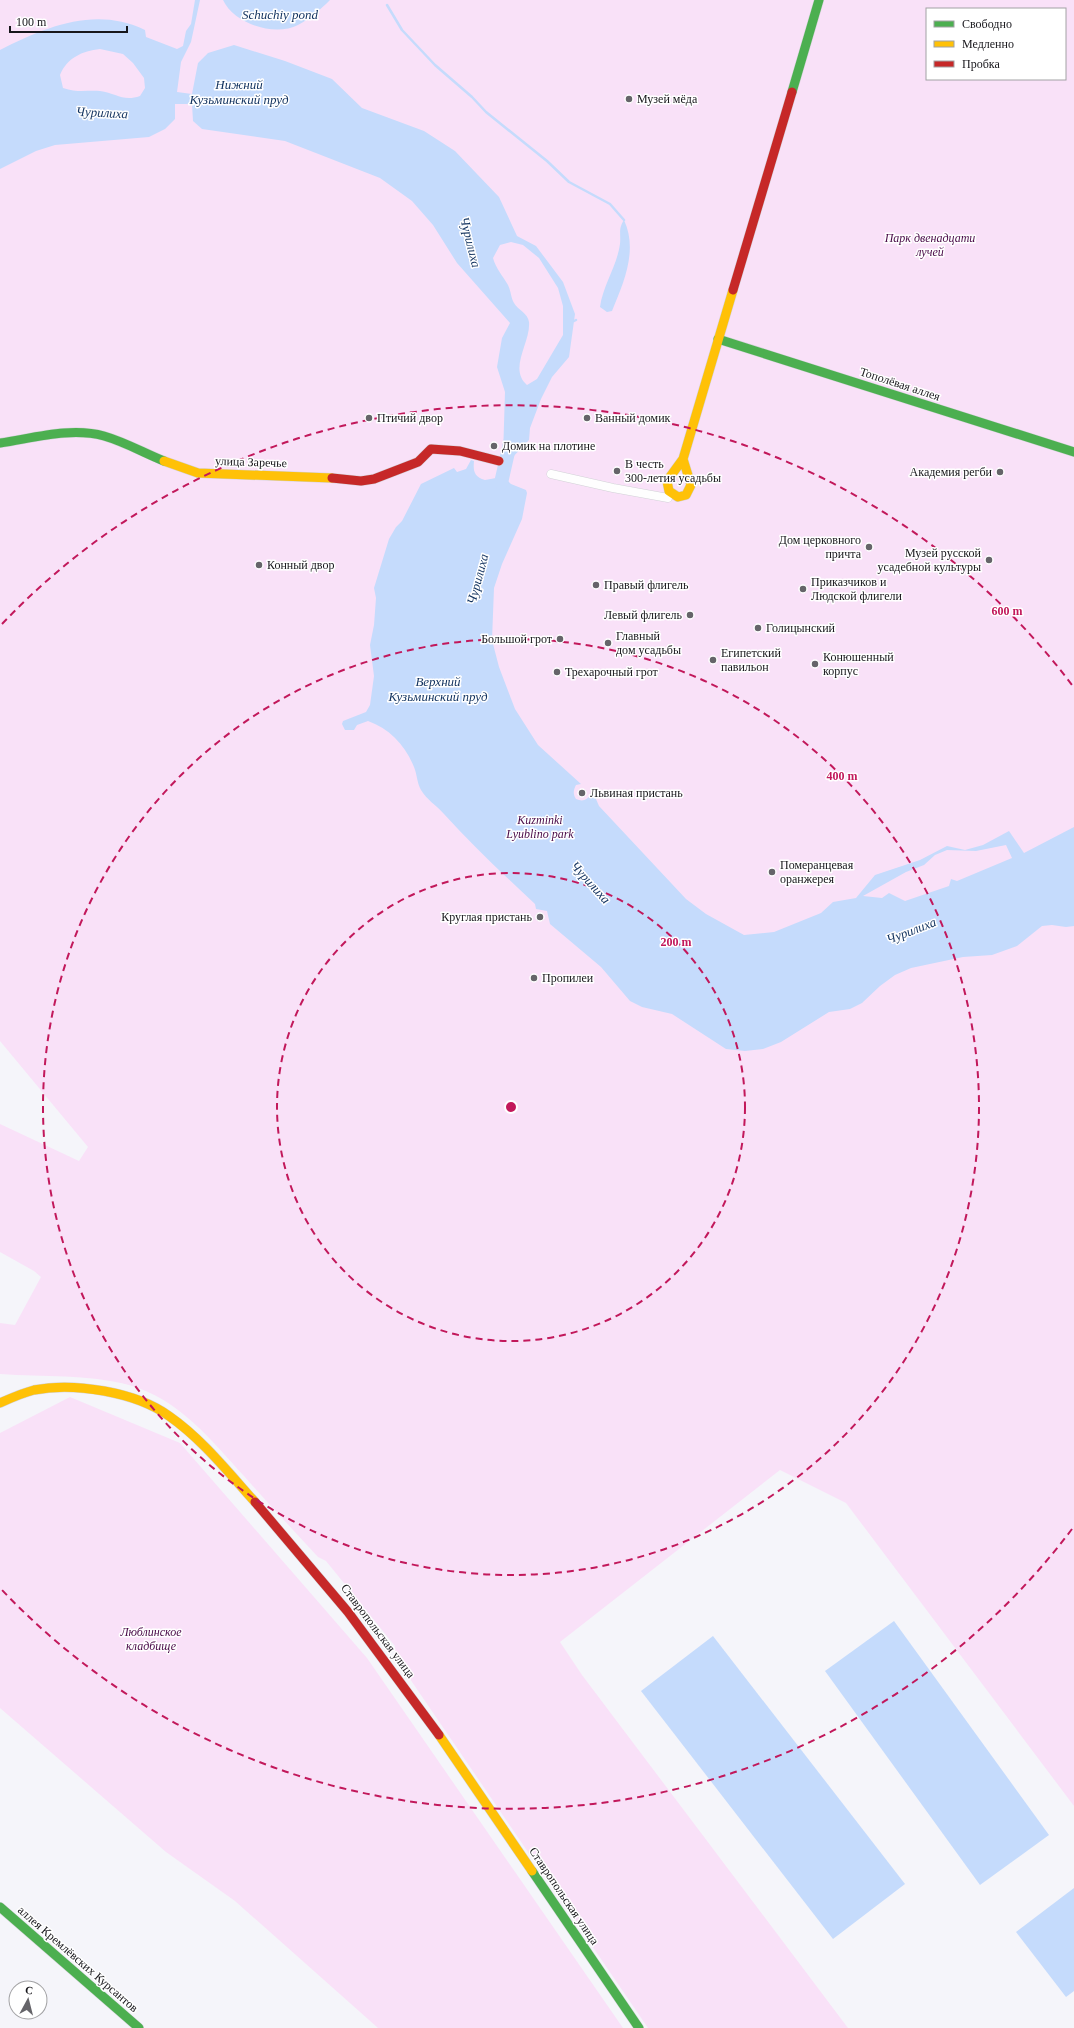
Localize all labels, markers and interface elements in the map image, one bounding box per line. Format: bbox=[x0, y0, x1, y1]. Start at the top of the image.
water label: Schuchiy pond bbox=[242, 7, 319, 22]
scale bar bbox=[10, 8, 127, 34]
legend bbox=[926, 8, 1066, 80]
text: 100 m bbox=[16, 15, 47, 29]
text: Свободно bbox=[962, 17, 1012, 31]
text: Медленно bbox=[962, 37, 1014, 51]
text: Пробка bbox=[962, 57, 1000, 71]
water label: Нижний Кузьминский пруд bbox=[188, 77, 289, 107]
place label: Музей мёда bbox=[637, 92, 698, 106]
marker: Музей мёда bbox=[624, 94, 634, 104]
water label: Чурилиха bbox=[76, 104, 129, 121]
water label: Чурилиха bbox=[457, 215, 484, 270]
park label: Парк двенадцати лучей bbox=[884, 231, 975, 259]
street label: Тополёвая аллея bbox=[858, 364, 942, 404]
place label: Птичий двор bbox=[377, 411, 443, 425]
place label: Ванный домик bbox=[595, 411, 671, 425]
marker: Птичий двор bbox=[364, 413, 374, 423]
marker: Ванный домик bbox=[582, 413, 592, 423]
place label: Домик на плотине bbox=[502, 439, 595, 453]
marker: Домик на плотине bbox=[489, 441, 499, 451]
street label: улица Заречье bbox=[215, 454, 287, 470]
place label: В честь 300-летия усадьбы bbox=[625, 457, 721, 485]
place label: Академия регби bbox=[910, 465, 993, 479]
marker: В честь 300-летия усадьбы bbox=[612, 466, 622, 476]
marker: Академия регби bbox=[995, 467, 1005, 477]
place label: Дом церковного причта bbox=[779, 533, 862, 561]
marker: Дом церковного причта bbox=[864, 542, 874, 552]
place label: Музей русской усадебной культуры bbox=[878, 546, 982, 574]
water label: Чурилиха bbox=[464, 552, 492, 606]
marker: Музей русской усадебной культуры bbox=[984, 555, 994, 565]
place label: Конный двор bbox=[267, 558, 334, 572]
marker: Конный двор bbox=[254, 560, 264, 570]
place label: Приказчиков и Людской флигели bbox=[811, 575, 903, 603]
place label: Правый флигель bbox=[604, 578, 689, 592]
marker: Правый флигель bbox=[591, 580, 601, 590]
marker: Приказчиков и Людской флигели bbox=[798, 584, 808, 594]
text: 600 m bbox=[992, 604, 1023, 618]
place label: Левый флигель bbox=[604, 608, 683, 622]
marker: Левый флигель bbox=[685, 610, 695, 620]
place label: Голицынский bbox=[766, 621, 836, 635]
marker: Голицынский bbox=[753, 623, 763, 633]
place label: Главный дом усадьбы bbox=[616, 629, 681, 657]
place label: Большой грот bbox=[481, 632, 553, 646]
marker: Большой грот bbox=[555, 634, 565, 644]
marker: Главный дом усадьбы bbox=[603, 638, 613, 648]
place label: Египетский павильон bbox=[721, 646, 781, 674]
place label: Конюшенный корпус bbox=[823, 650, 894, 678]
marker: Египетский павильон bbox=[708, 655, 718, 665]
marker: Конюшенный корпус bbox=[810, 659, 820, 669]
place label: Трехарочный грот bbox=[565, 665, 659, 679]
marker: Трехарочный грот bbox=[552, 667, 562, 677]
water label: Верхний Кузьминский пруд bbox=[387, 674, 488, 704]
text: 400 m bbox=[827, 769, 858, 783]
place label: Львиная пристань bbox=[590, 786, 683, 800]
marker: Львиная пристань bbox=[577, 788, 587, 798]
park label: Kuzminki Lyublino park bbox=[505, 813, 574, 841]
water label: Чурилиха bbox=[568, 858, 614, 907]
place label: Померанцевая оранжерея bbox=[780, 858, 854, 886]
marker: Померанцевая оранжерея bbox=[767, 867, 777, 877]
place label: Круглая пристань bbox=[441, 910, 533, 924]
marker: Круглая пристань bbox=[535, 912, 545, 922]
water label: Чурилиха bbox=[884, 914, 939, 947]
text: 200 m bbox=[661, 935, 692, 949]
place label: Пропилеи bbox=[542, 971, 594, 985]
marker: Пропилеи bbox=[529, 973, 539, 983]
centre of rings bbox=[504, 1100, 518, 1114]
street label: Ставропольская улица bbox=[338, 1581, 418, 1681]
park label: Люблинское кладбище bbox=[119, 1625, 182, 1653]
street label: Ставропольская улица bbox=[526, 1845, 602, 1948]
street label: аллея Кремлёвских Курсантов bbox=[15, 1903, 141, 2015]
north arrow bbox=[8, 1980, 48, 2020]
text: С bbox=[25, 1984, 34, 1997]

